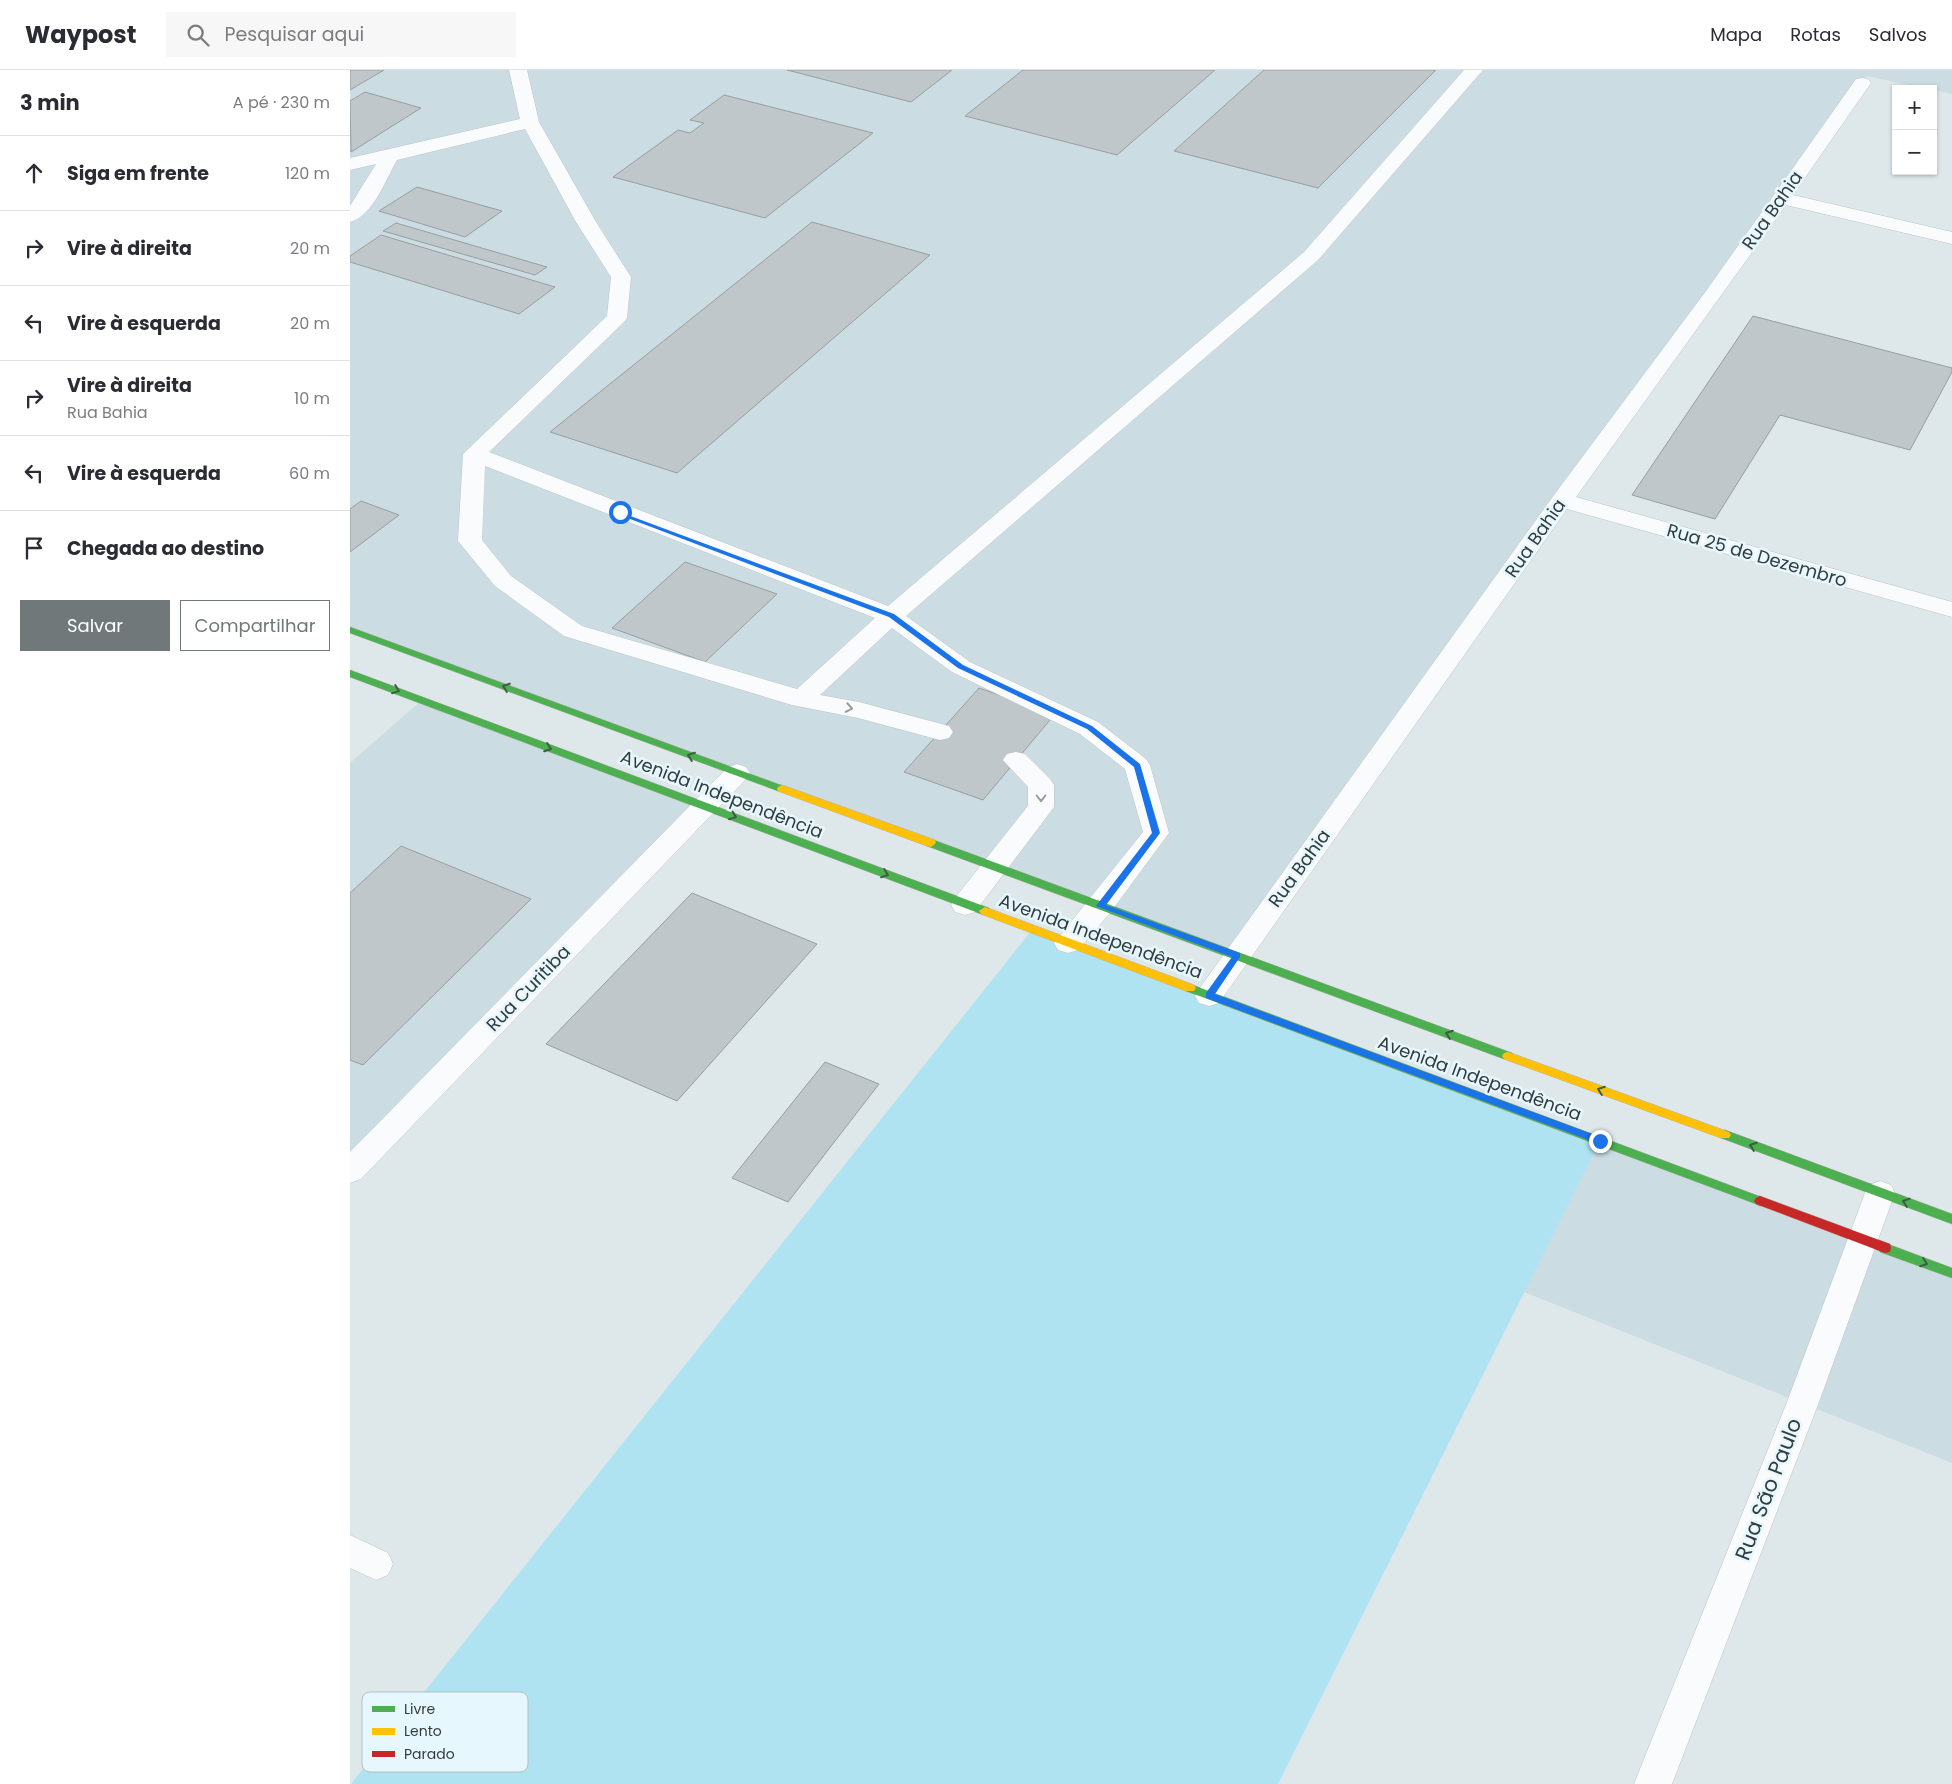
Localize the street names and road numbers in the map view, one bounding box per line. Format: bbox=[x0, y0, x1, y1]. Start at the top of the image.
street label: Rua Bahia bbox=[1736, 166, 1808, 254]
street label: Rua Bahia bbox=[1499, 494, 1571, 582]
street label: Rua 25 de Dezembro bbox=[1664, 517, 1850, 593]
street label: Avenida Independência bbox=[617, 744, 827, 844]
street label: Rua Bahia bbox=[1262, 824, 1336, 912]
street label: Avenida Independência bbox=[996, 887, 1206, 985]
street label: Rua Curitiba bbox=[480, 939, 576, 1037]
street label: Avenida Independência bbox=[1375, 1029, 1585, 1127]
street label: Rua São Paulo bbox=[1728, 1414, 1808, 1564]

